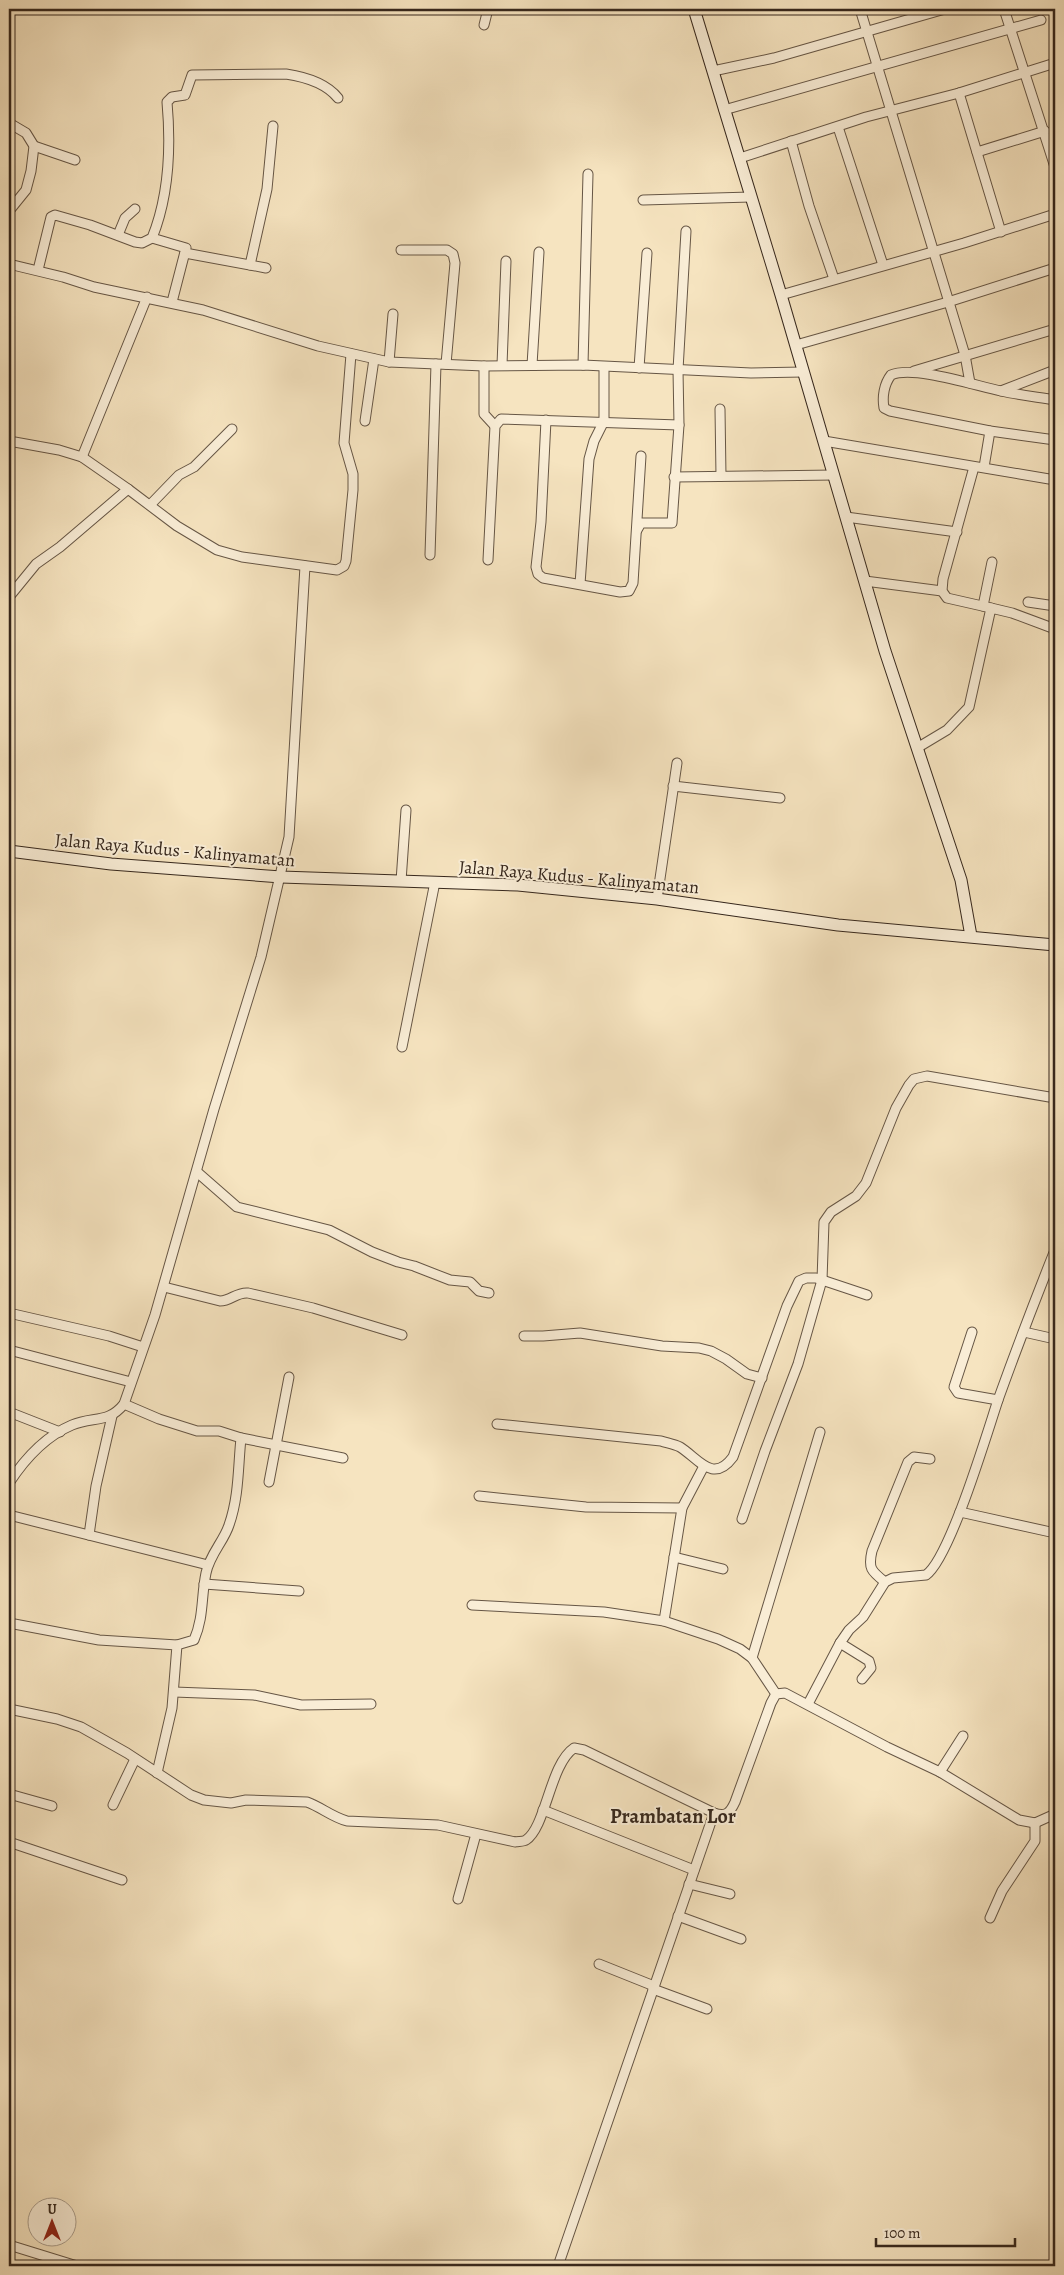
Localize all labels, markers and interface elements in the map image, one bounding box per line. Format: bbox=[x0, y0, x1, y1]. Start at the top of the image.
street label: Jalan Raya Kudus - Kalinyamatan bbox=[54, 828, 296, 872]
street label: Jalan Raya Kudus - Kalinyamatan bbox=[458, 855, 700, 899]
district label: Prambatan Lor bbox=[610, 1803, 736, 1830]
north arrow bbox=[28, 2198, 78, 2248]
text: U bbox=[47, 2200, 57, 2219]
scale bar bbox=[876, 2215, 1015, 2247]
text: 100 m bbox=[884, 2223, 921, 2243]

